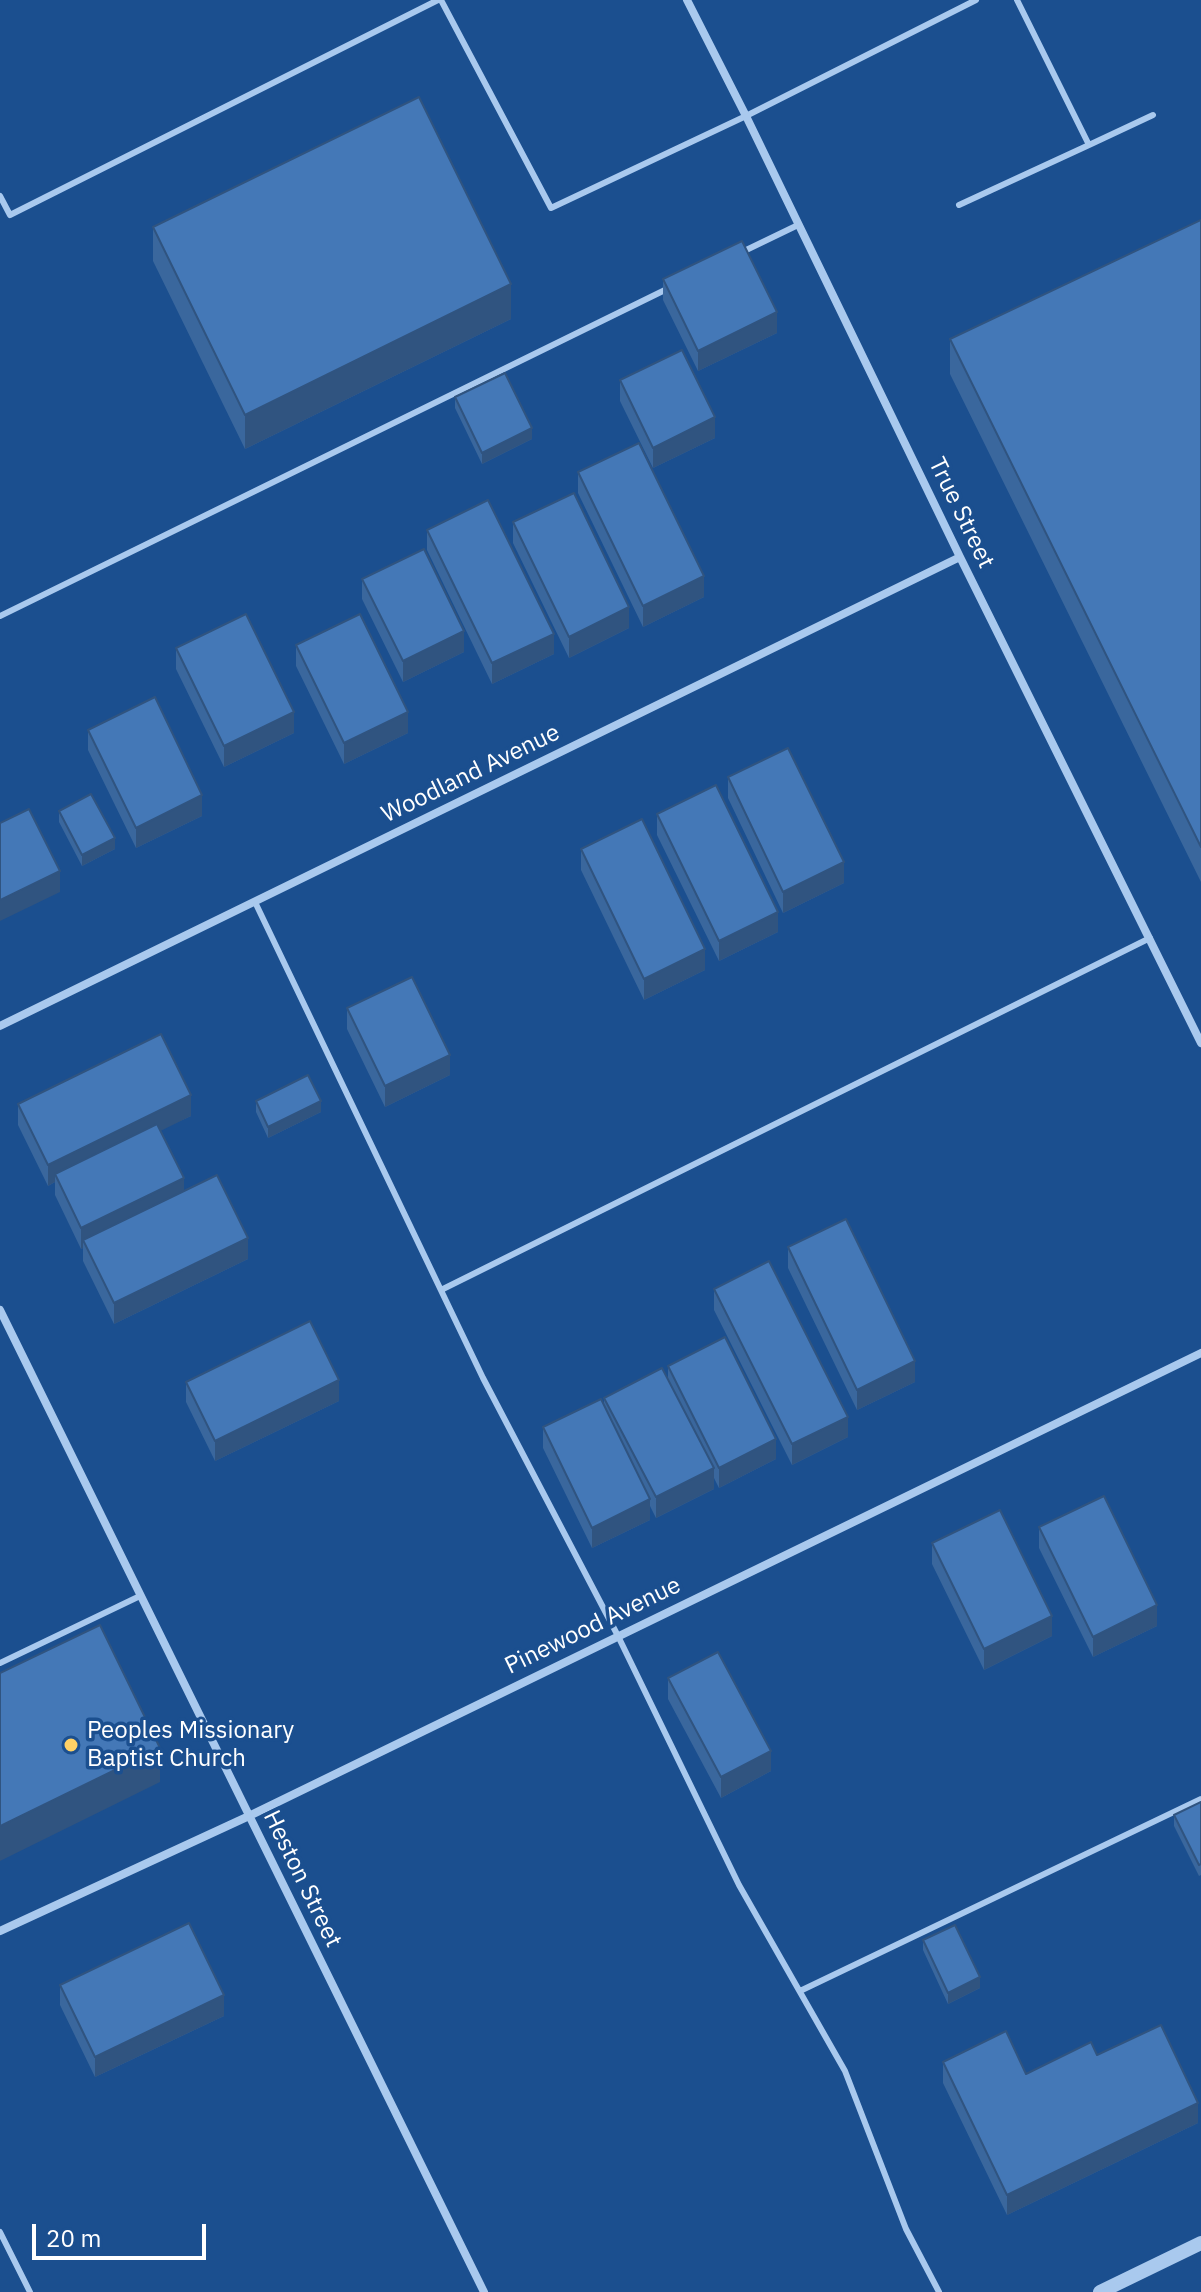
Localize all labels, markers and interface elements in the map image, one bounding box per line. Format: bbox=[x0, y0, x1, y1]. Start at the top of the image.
street label: True Street bbox=[922, 453, 1000, 573]
street label: Woodland Avenue bbox=[377, 718, 565, 830]
street label: Pinewood Avenue bbox=[500, 1571, 686, 1681]
place label: Peoples Missionary Baptist Church bbox=[87, 1717, 294, 1773]
marker: Peoples Missionary Baptist Church bbox=[62, 1736, 80, 1754]
street label: Heston Street bbox=[256, 1806, 348, 1952]
scale bar bbox=[36, 2208, 210, 2258]
text: 20 m bbox=[46, 2222, 101, 2254]

